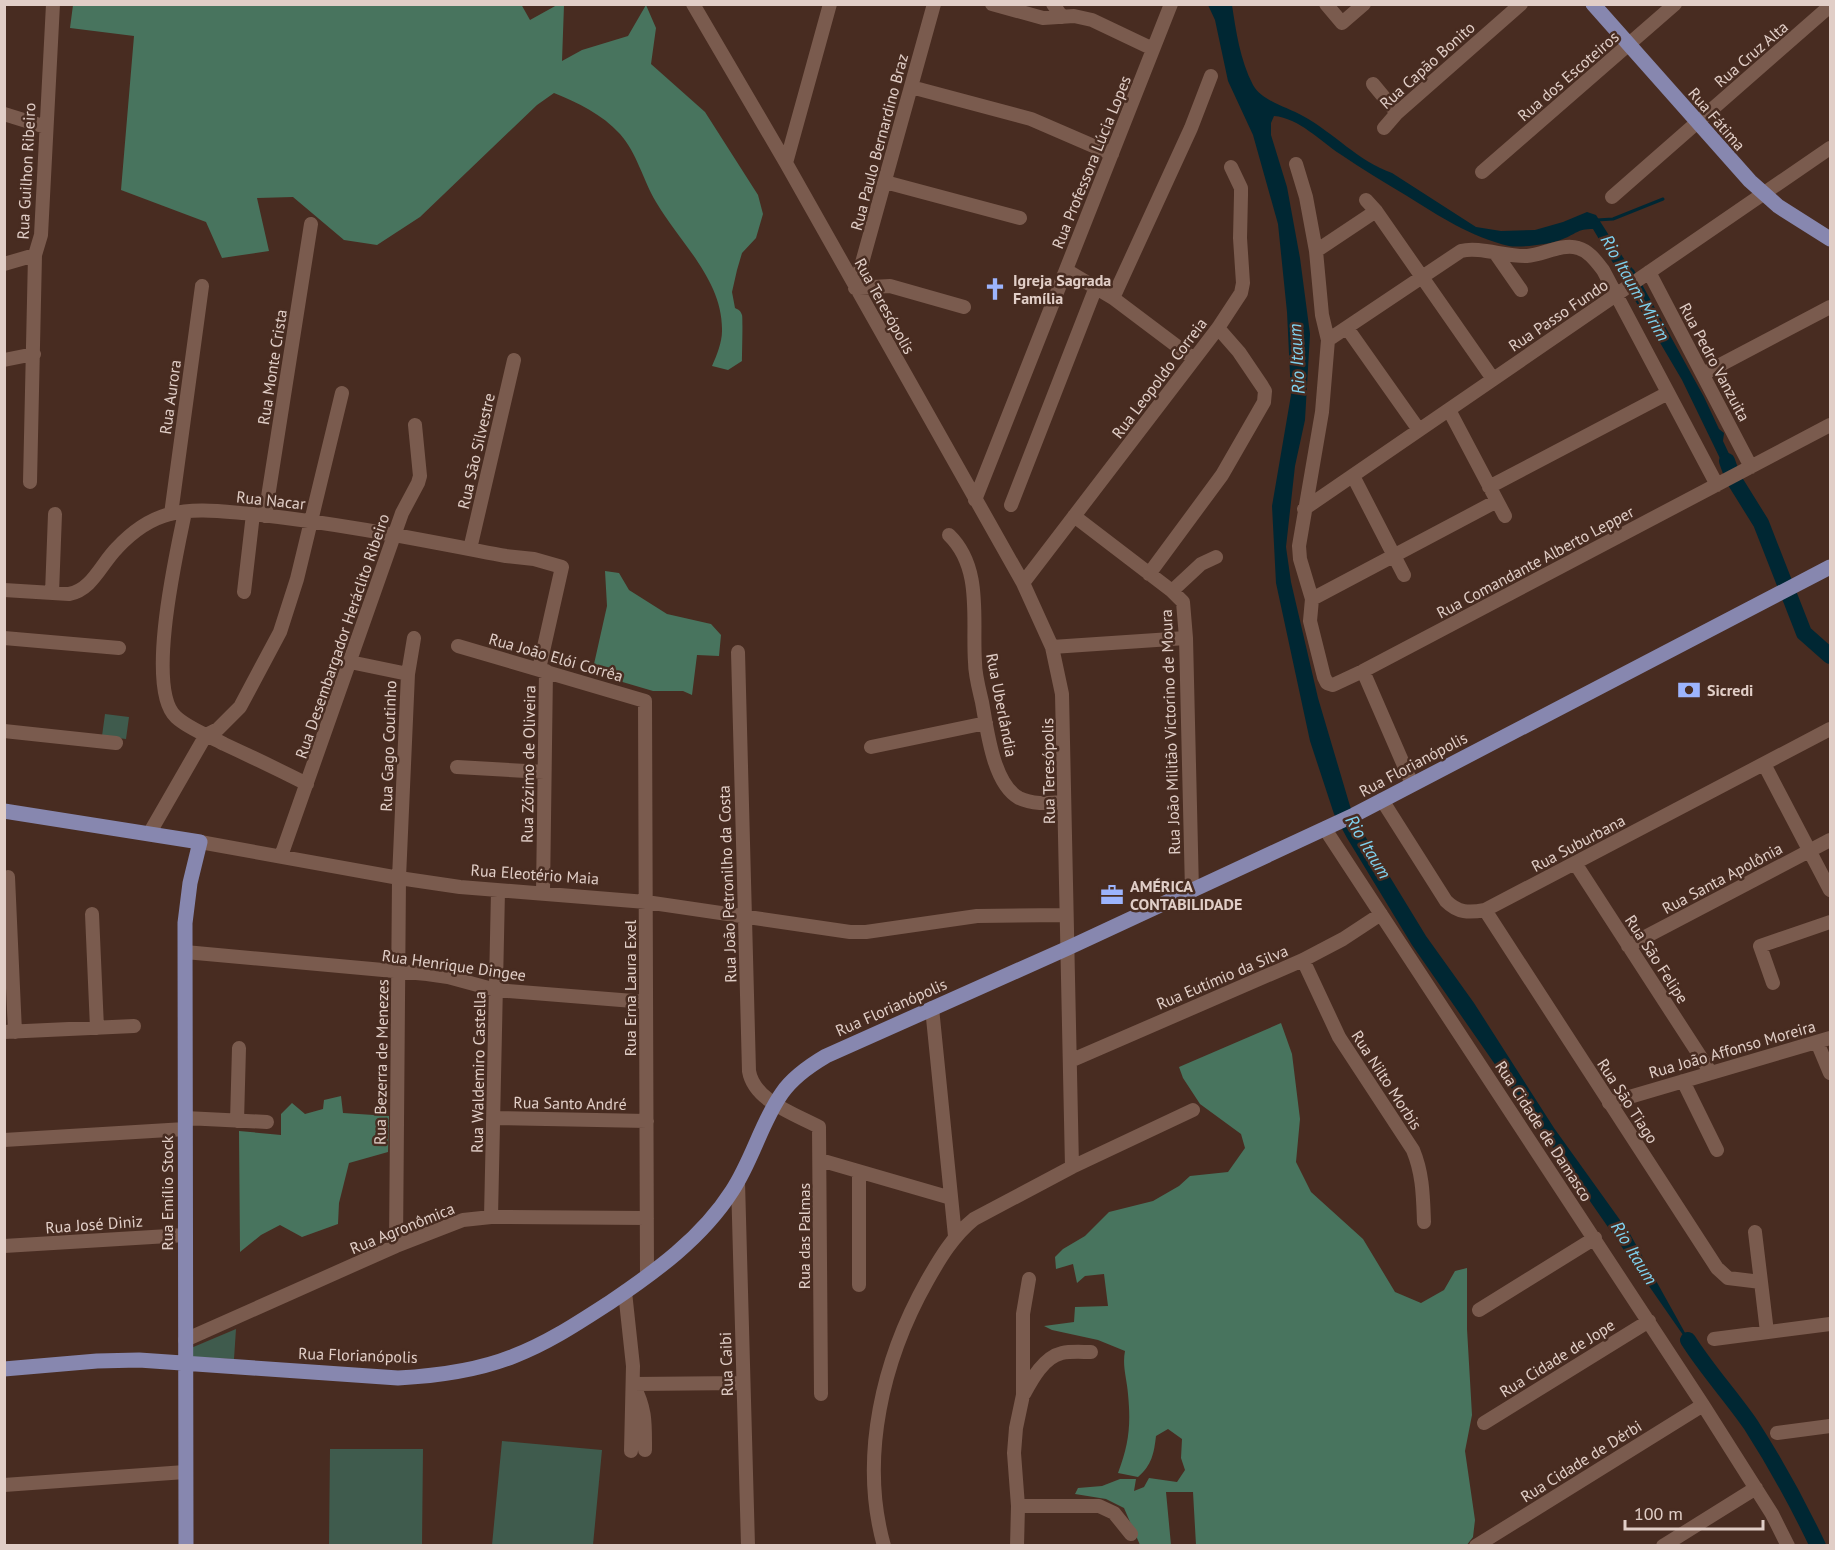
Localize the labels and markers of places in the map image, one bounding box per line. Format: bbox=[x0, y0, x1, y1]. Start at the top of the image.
place label: Igreja Sagrada Família bbox=[1013, 270, 1111, 308]
church icon: Igreja Sagrada Família bbox=[982, 276, 1008, 302]
bank icon: Sicredi bbox=[1676, 677, 1702, 703]
place label: Sicredi bbox=[1707, 680, 1753, 700]
place label: AMÉRICA CONTABILIDADE bbox=[1130, 876, 1242, 914]
office icon: AMÉRICA CONTABILIDADE bbox=[1099, 882, 1125, 908]

